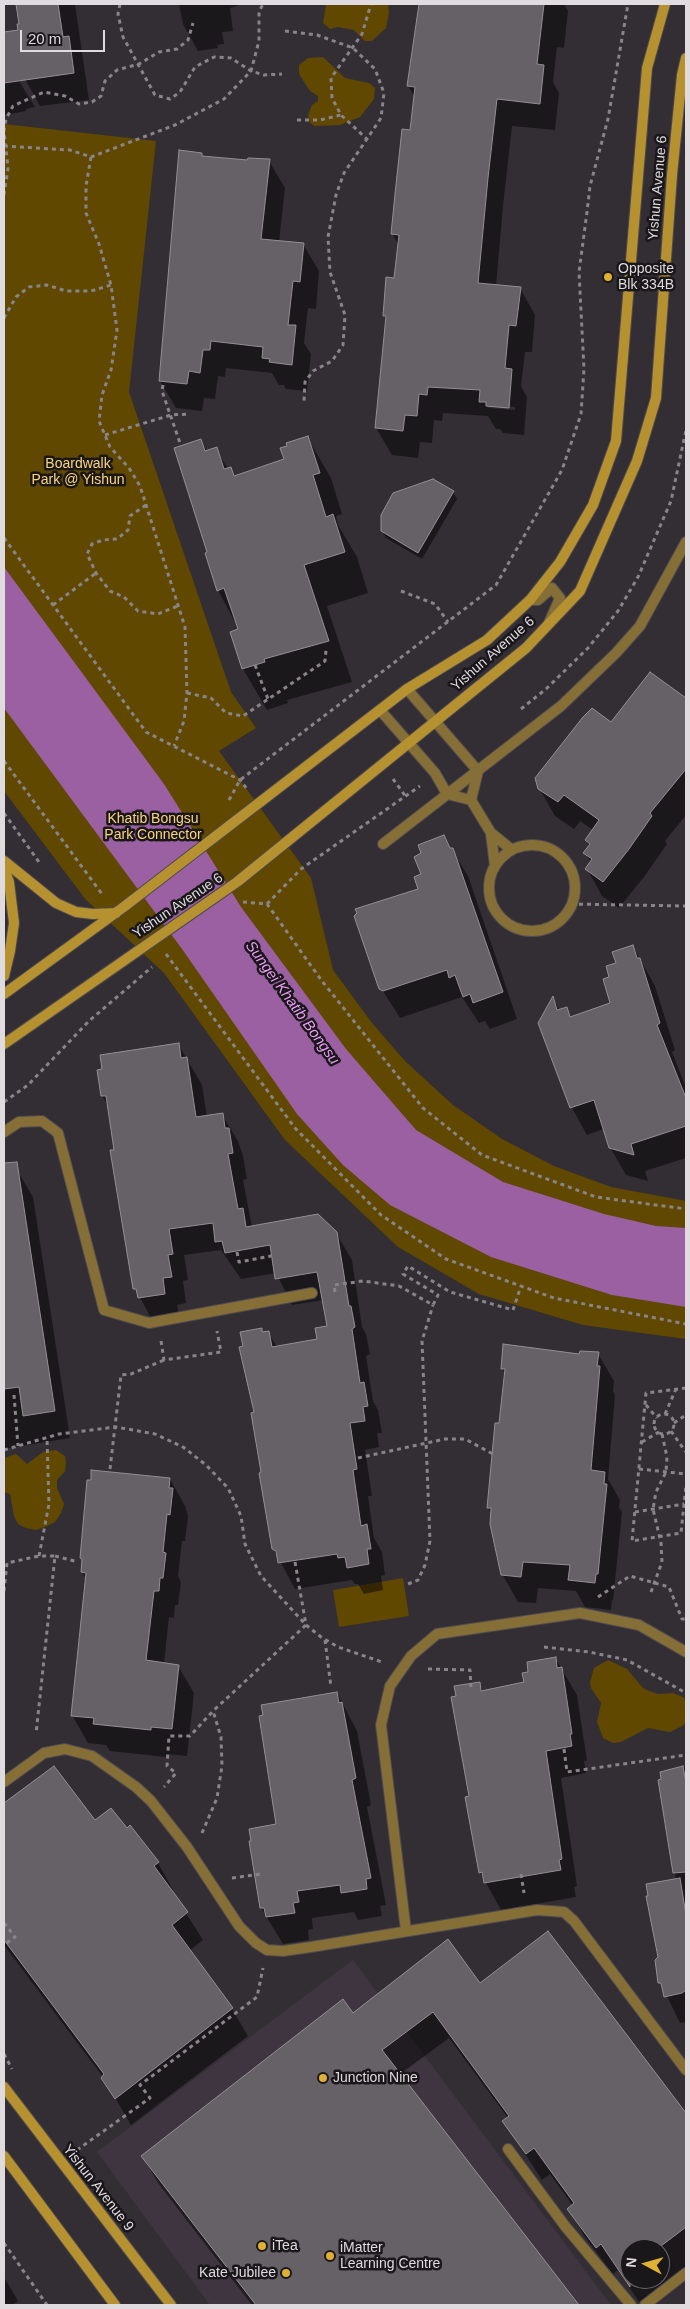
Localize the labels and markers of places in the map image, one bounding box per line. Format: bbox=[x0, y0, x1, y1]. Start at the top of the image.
place label: Opposite Blk 334B bbox=[618, 261, 674, 294]
marker: Opposite Blk 334B bbox=[602, 271, 614, 283]
place label: Junction Nine bbox=[333, 2070, 418, 2086]
marker: Junction Nine bbox=[317, 2072, 329, 2084]
place label: iTea bbox=[272, 2238, 298, 2254]
marker: iTea bbox=[256, 2240, 268, 2252]
place label: iMatter Learning Centre bbox=[340, 2240, 440, 2272]
marker: iMatter Learning Centre bbox=[324, 2250, 336, 2262]
place label: Kate Jubilee bbox=[199, 2265, 276, 2281]
marker: Kate Jubilee bbox=[280, 2267, 292, 2279]

